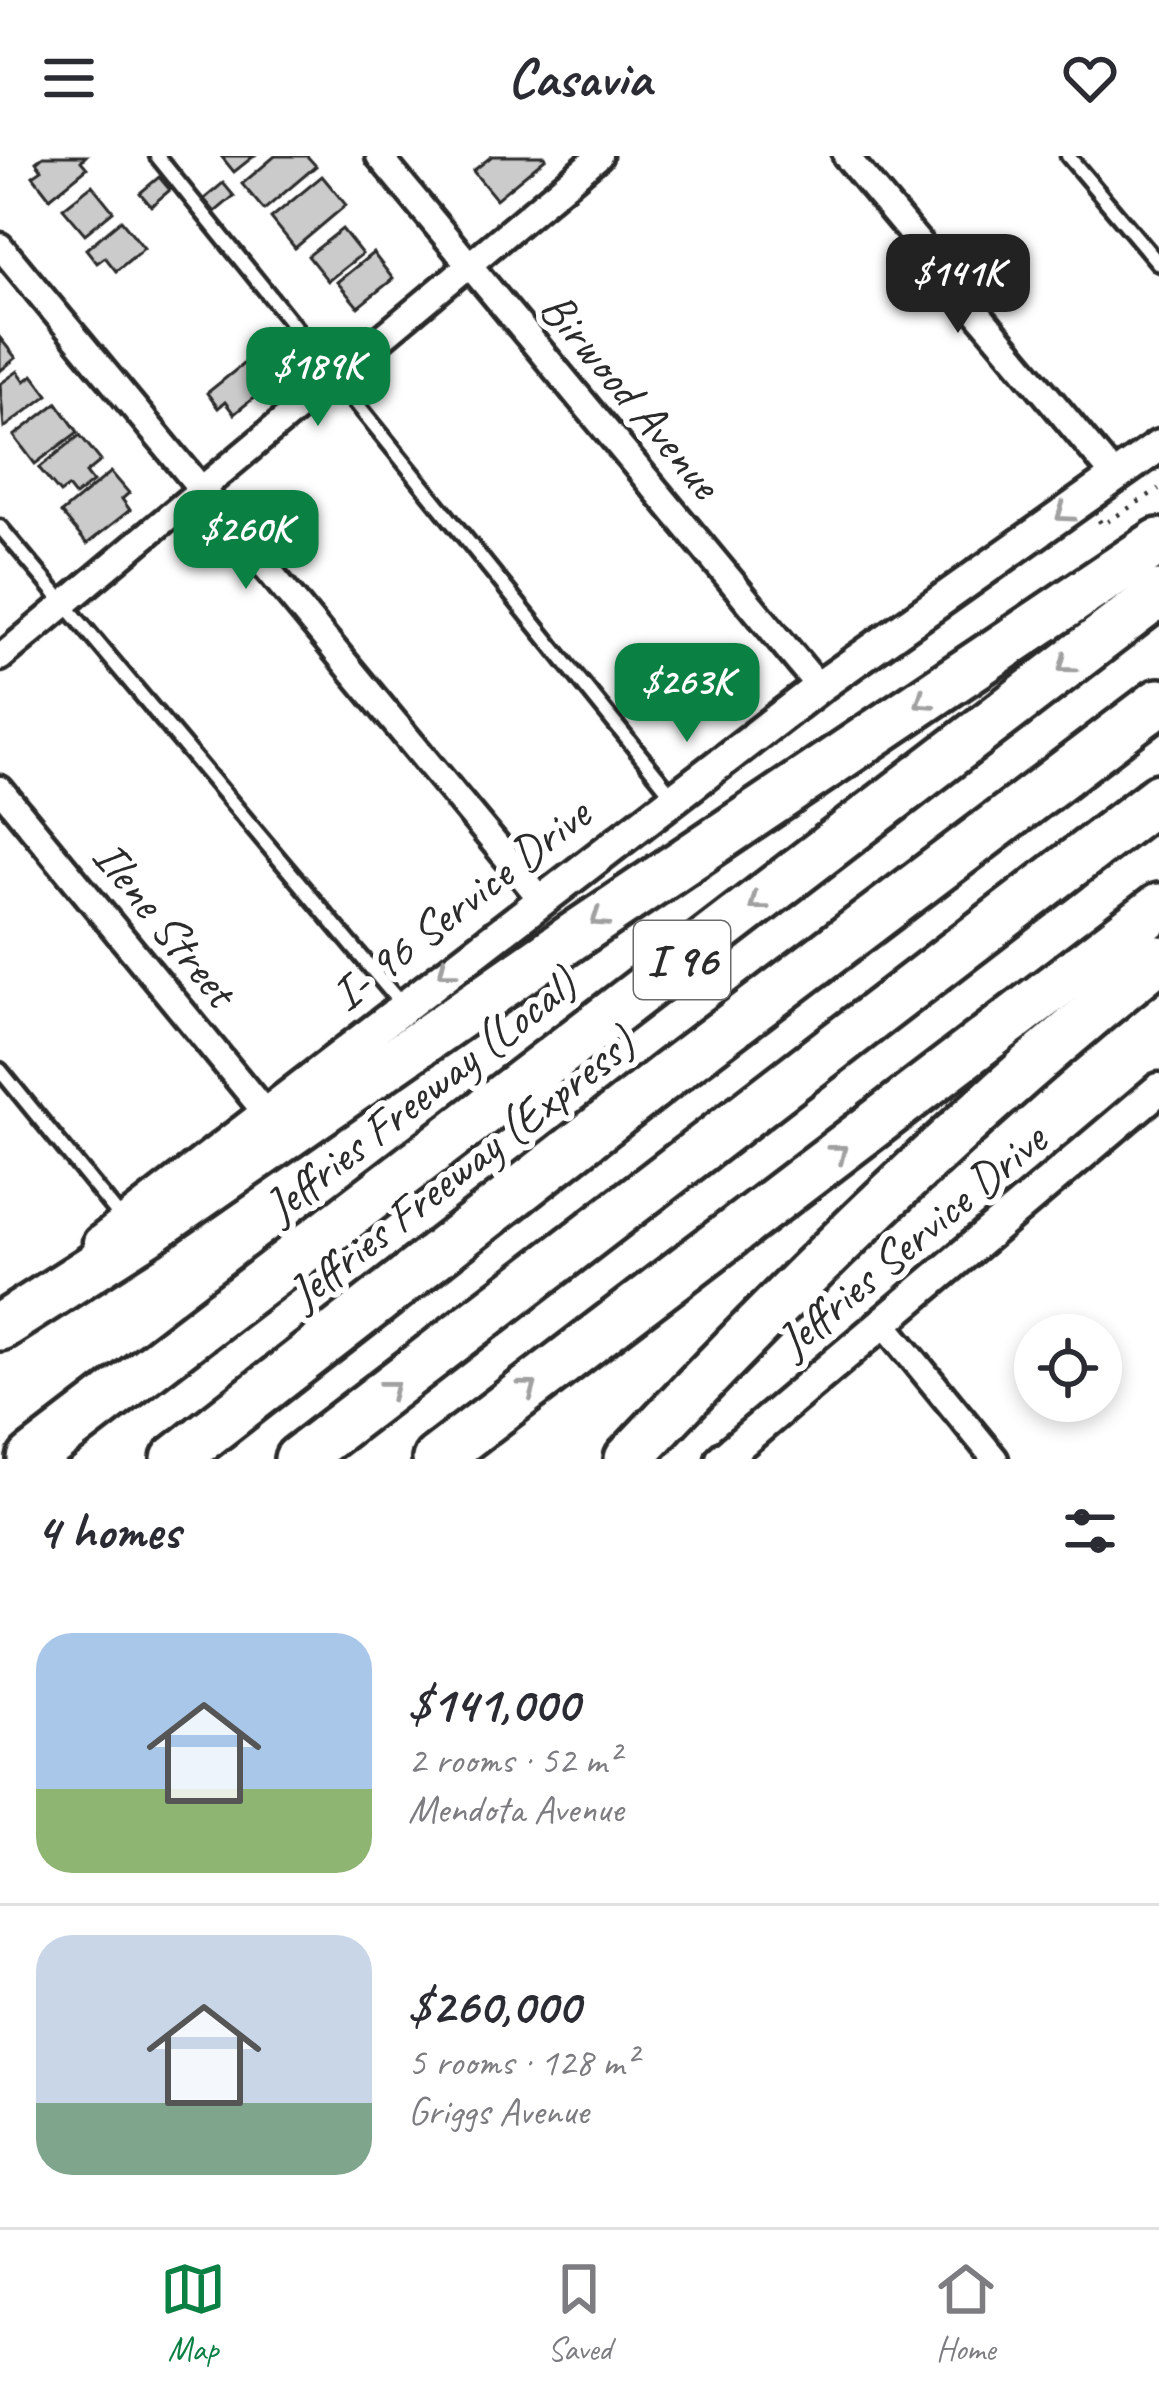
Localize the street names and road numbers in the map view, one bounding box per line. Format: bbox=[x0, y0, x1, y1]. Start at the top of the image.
street label: Birwood Avenue bbox=[527, 280, 737, 513]
street label: I- 96 Service Drive bbox=[318, 782, 604, 1024]
street label: Ilene Street bbox=[80, 828, 253, 1021]
road number: I 96 bbox=[634, 921, 730, 999]
street label: Jeffries Freeway (Local) bbox=[250, 953, 590, 1237]
street label: Jeffries Freeway (Express) bbox=[274, 1012, 648, 1323]
street label: Jeffries Service Drive bbox=[762, 1108, 1061, 1372]

